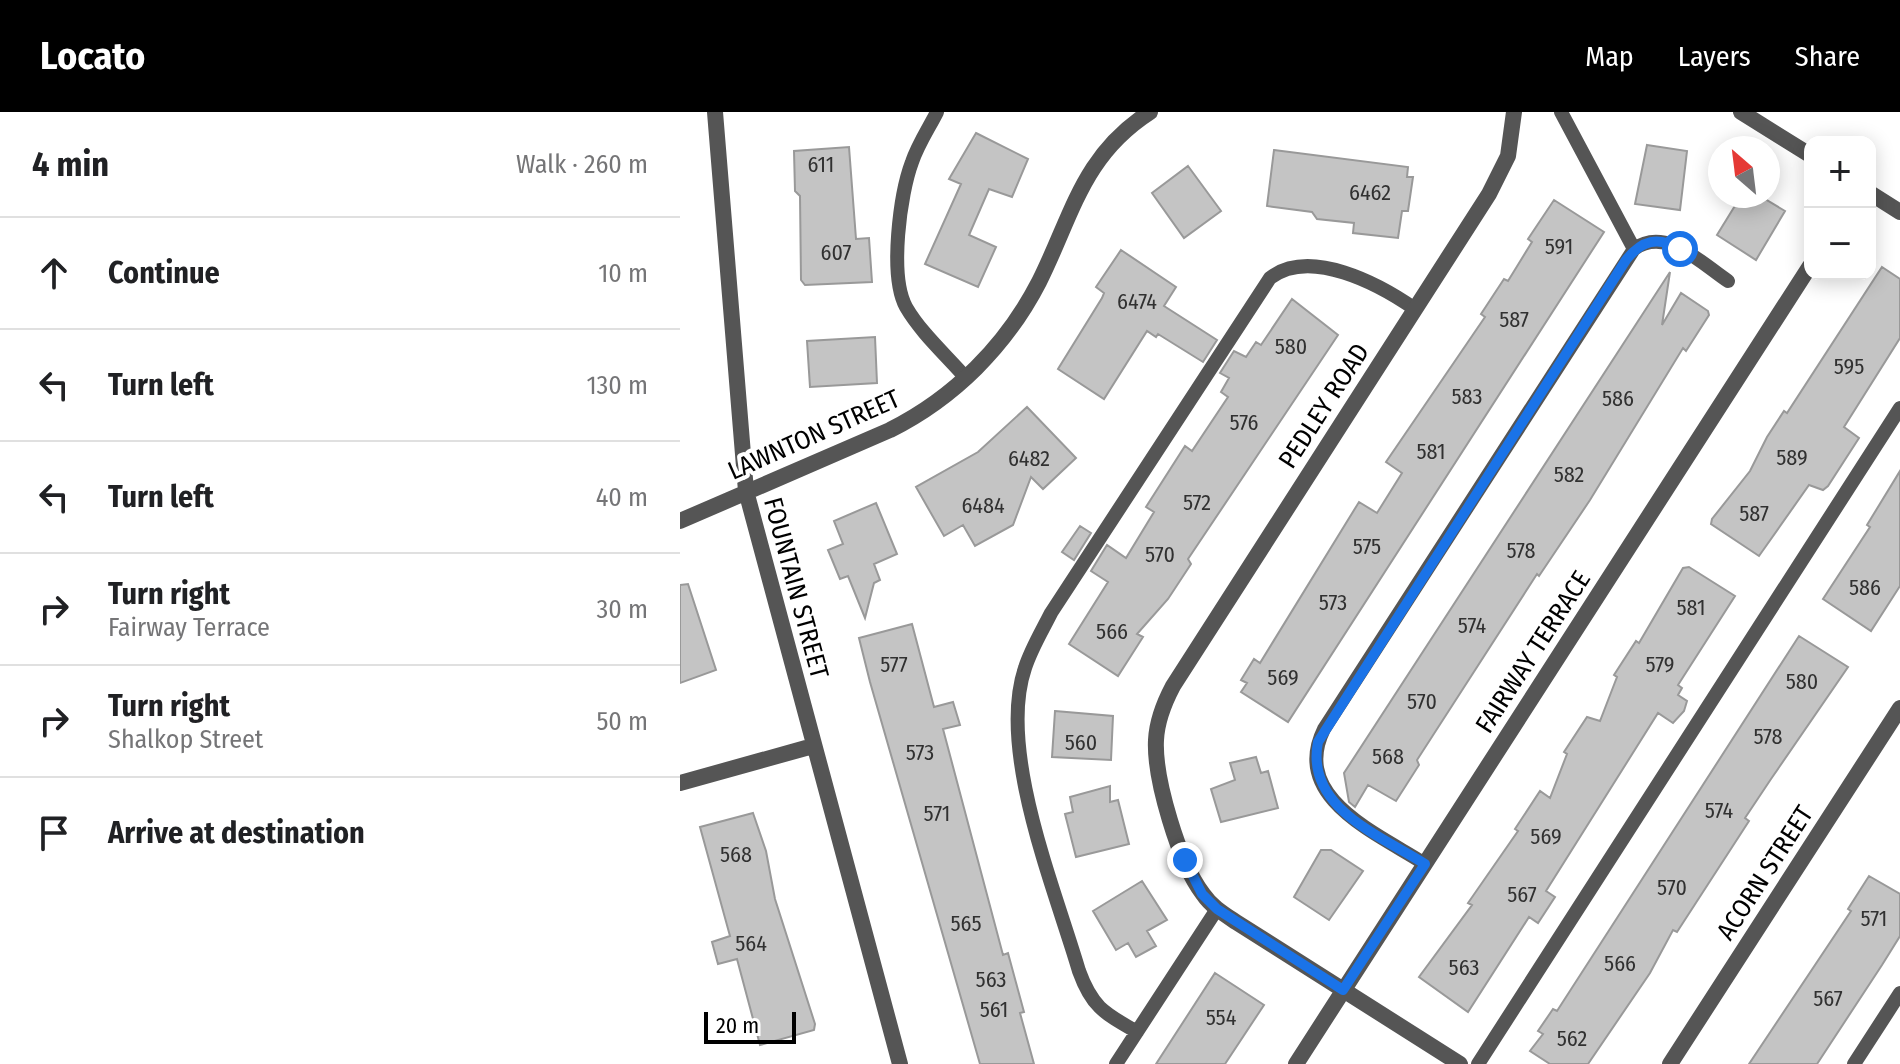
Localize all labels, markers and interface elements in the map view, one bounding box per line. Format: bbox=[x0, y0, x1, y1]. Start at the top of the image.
text: Locato bbox=[40, 33, 145, 79]
text: Map bbox=[1585, 40, 1634, 73]
text: Layers bbox=[1678, 40, 1751, 73]
text: Share bbox=[1795, 40, 1860, 73]
north arrow bbox=[1708, 136, 1780, 208]
map controls bbox=[1804, 136, 1876, 280]
button: + bbox=[1804, 136, 1876, 208]
text: 4 min bbox=[32, 144, 109, 185]
text: Walk · 260 m bbox=[516, 149, 648, 180]
house number: 611 bbox=[808, 151, 834, 178]
house number: 6462 bbox=[1349, 179, 1391, 206]
button: − bbox=[1804, 208, 1876, 280]
route start bbox=[1662, 231, 1698, 267]
house number: 591 bbox=[1545, 233, 1573, 260]
house number: 607 bbox=[821, 239, 852, 266]
icon: ahead bbox=[32, 251, 76, 295]
text: Continue bbox=[108, 255, 220, 291]
text: 10 m bbox=[598, 258, 648, 289]
house number: 6474 bbox=[1117, 288, 1157, 315]
house number: 587 bbox=[1499, 306, 1529, 333]
house number: 580 bbox=[1275, 333, 1307, 360]
street label: PEDLEY ROAD bbox=[1272, 338, 1376, 474]
house number: 595 bbox=[1834, 353, 1864, 380]
icon: left bbox=[32, 363, 76, 407]
text: Turn left bbox=[108, 367, 214, 403]
text: 130 m bbox=[586, 370, 648, 401]
street label: LAWNTON STREET bbox=[723, 383, 905, 487]
house number: 583 bbox=[1451, 383, 1483, 410]
house number: 586 bbox=[1602, 385, 1634, 412]
house number: 576 bbox=[1230, 409, 1259, 436]
house number: 581 bbox=[1416, 438, 1446, 465]
house number: 589 bbox=[1776, 444, 1808, 471]
house number: 6482 bbox=[1008, 445, 1050, 472]
house number: 582 bbox=[1554, 461, 1584, 488]
icon: left bbox=[32, 475, 76, 519]
text: Turn left bbox=[108, 479, 214, 515]
text: 40 m bbox=[596, 482, 648, 513]
house number: 572 bbox=[1183, 489, 1211, 516]
house number: 6484 bbox=[961, 492, 1005, 519]
street label: FOUNTAIN STREET bbox=[757, 494, 835, 682]
house number: 587 bbox=[1739, 500, 1769, 527]
house number: 575 bbox=[1353, 533, 1381, 560]
house number: 578 bbox=[1506, 537, 1536, 564]
house number: 570 bbox=[1145, 541, 1175, 568]
street label: FAIRWAY TERRACE bbox=[1469, 565, 1597, 739]
house number: 586 bbox=[1849, 574, 1881, 601]
text: Turn right bbox=[108, 576, 230, 612]
icon: right bbox=[32, 587, 76, 631]
house number: 573 bbox=[1319, 589, 1347, 616]
text: 30 m bbox=[597, 594, 648, 625]
house number: 581 bbox=[1676, 594, 1706, 621]
text: Fairway Terrace bbox=[108, 612, 270, 643]
house number: 574 bbox=[1458, 612, 1487, 639]
house number: 566 bbox=[1096, 618, 1128, 645]
house number: 577 bbox=[880, 651, 908, 678]
house number: 579 bbox=[1646, 651, 1674, 678]
house number: 569 bbox=[1267, 664, 1299, 691]
house number: 580 bbox=[1786, 668, 1818, 695]
text: Turn right bbox=[108, 688, 230, 724]
house number: 570 bbox=[1407, 688, 1437, 715]
icon: right bbox=[32, 699, 76, 743]
text: 50 m bbox=[596, 706, 648, 737]
house number: 578 bbox=[1753, 723, 1783, 750]
text: Shalkop Street bbox=[108, 724, 263, 755]
house number: 560 bbox=[1065, 729, 1097, 756]
house number: 573 bbox=[906, 739, 934, 766]
house number: 568 bbox=[1372, 743, 1404, 770]
house number: 574 bbox=[1705, 797, 1734, 824]
house number: 571 bbox=[924, 800, 950, 827]
street label: ACORN STREET bbox=[1710, 800, 1820, 946]
icon: arrive bbox=[32, 811, 76, 855]
text: Arrive at destination bbox=[108, 815, 365, 851]
house number: 569 bbox=[1530, 823, 1562, 850]
house number: 568 bbox=[720, 841, 752, 868]
route end bbox=[1167, 842, 1203, 878]
house number: 570 bbox=[1657, 874, 1687, 901]
house number: 567 bbox=[1507, 881, 1537, 908]
house number: 571 bbox=[1861, 905, 1887, 932]
house number: 565 bbox=[951, 910, 982, 937]
house number: 564 bbox=[735, 930, 767, 957]
house number: 566 bbox=[1604, 950, 1636, 977]
house number: 563 bbox=[1449, 954, 1479, 981]
house number: 563 bbox=[976, 966, 1006, 993]
house number: 567 bbox=[1813, 985, 1843, 1012]
house number: 561 bbox=[980, 996, 1008, 1023]
house number: 554 bbox=[1206, 1004, 1237, 1031]
scale bar bbox=[704, 1008, 796, 1044]
text: 20 m bbox=[716, 1012, 759, 1039]
house number: 562 bbox=[1557, 1025, 1587, 1052]

